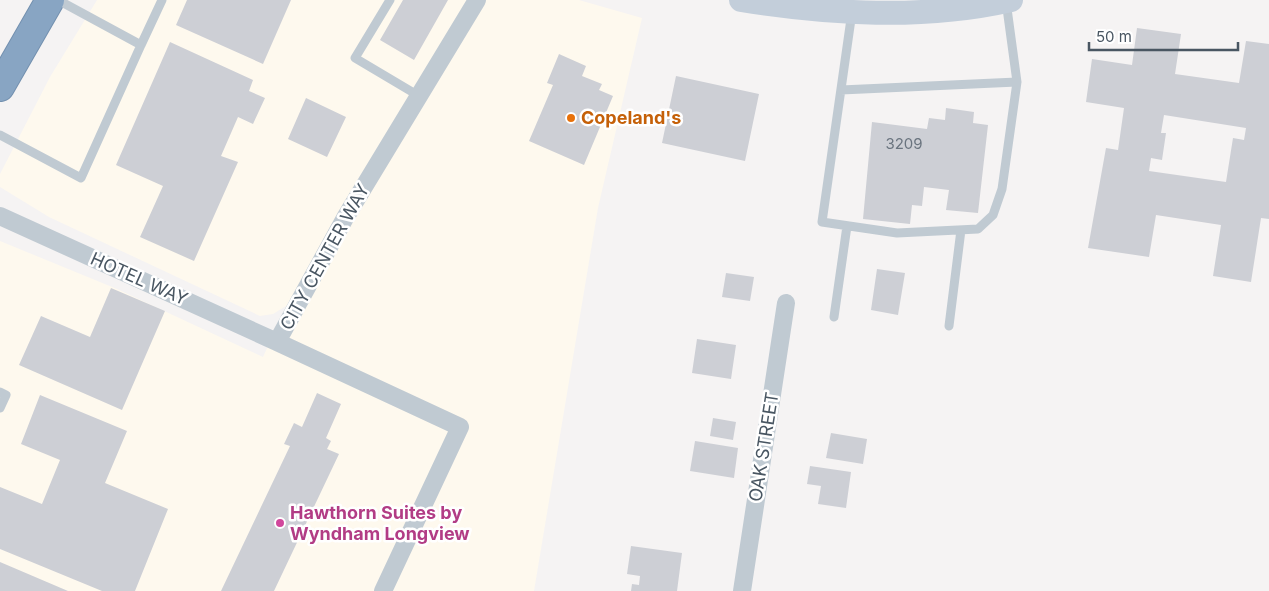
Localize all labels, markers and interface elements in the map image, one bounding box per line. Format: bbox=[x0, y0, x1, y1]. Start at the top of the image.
scale bar bbox=[1089, 20, 1238, 52]
text: 50 m bbox=[1096, 27, 1132, 46]
place label: Copeland's bbox=[581, 107, 681, 128]
marker: Copeland's bbox=[565, 112, 577, 124]
house number: 3209 bbox=[885, 134, 923, 153]
street label: CITY CENTER WAY bbox=[276, 180, 373, 334]
street label: HOTEL WAY bbox=[87, 248, 191, 309]
street label: OAK STREET bbox=[744, 391, 783, 503]
place label: Hawthorn Suites by Wyndham Longview bbox=[290, 502, 470, 544]
marker: Hawthorn Suites by Wyndham Longview bbox=[274, 517, 286, 529]

